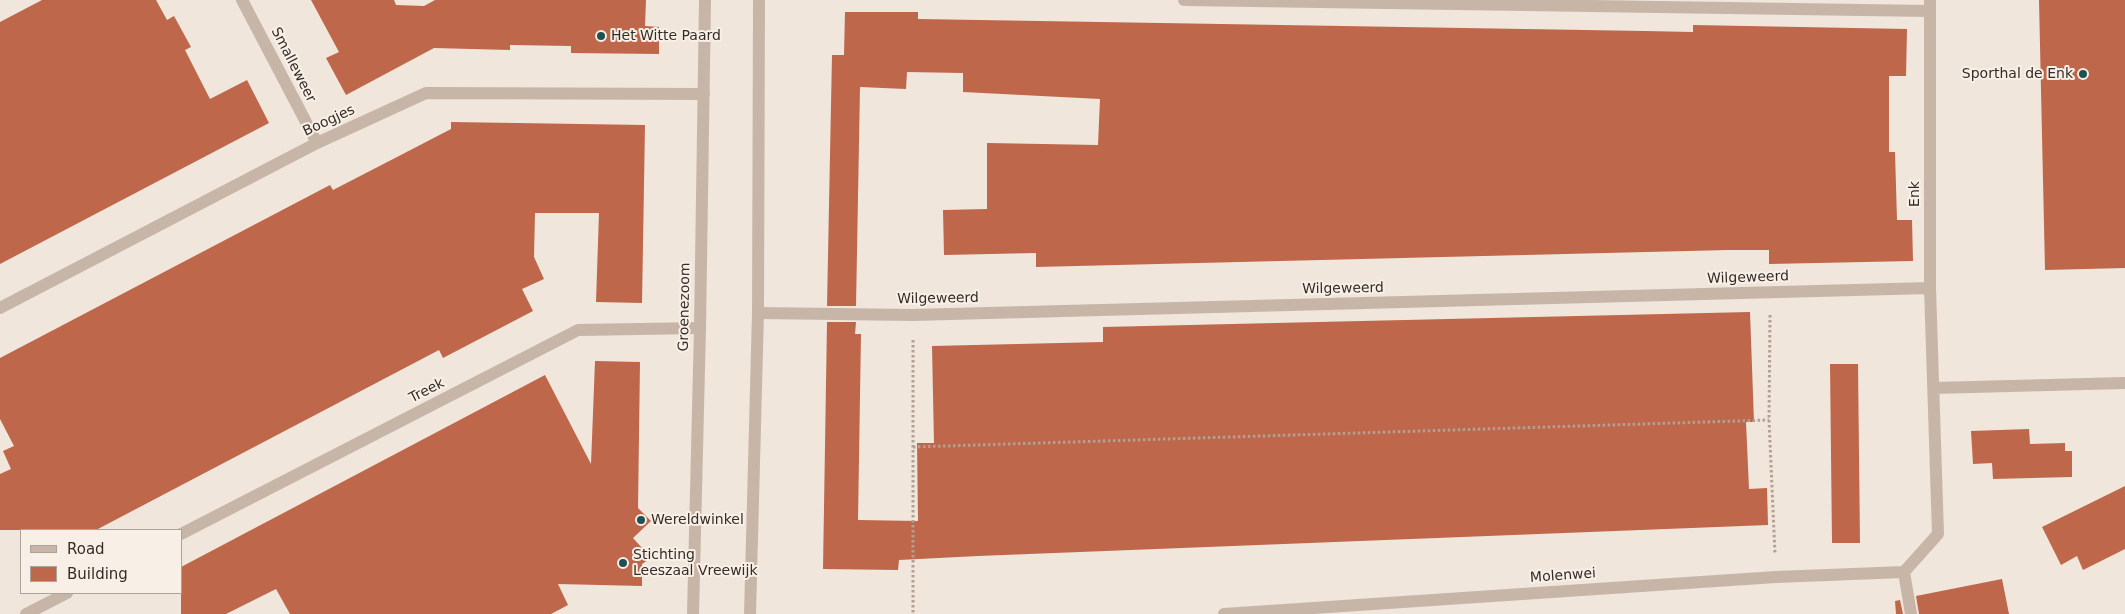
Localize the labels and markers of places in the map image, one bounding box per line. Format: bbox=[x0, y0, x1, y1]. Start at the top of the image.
place label: Het Witte Paard bbox=[611, 28, 721, 44]
marker: Het Witte Paard bbox=[595, 30, 607, 42]
place label: Sporthal de Enk bbox=[1962, 66, 2073, 82]
marker: Sporthal de Enk bbox=[2077, 68, 2089, 80]
place label: Wereldwinkel bbox=[651, 512, 744, 528]
marker: Wereldwinkel bbox=[635, 514, 647, 526]
place label: Stichting Leeszaal Vreewijk bbox=[633, 547, 758, 580]
marker: Stichting Leeszaal Vreewijk bbox=[617, 557, 629, 569]

